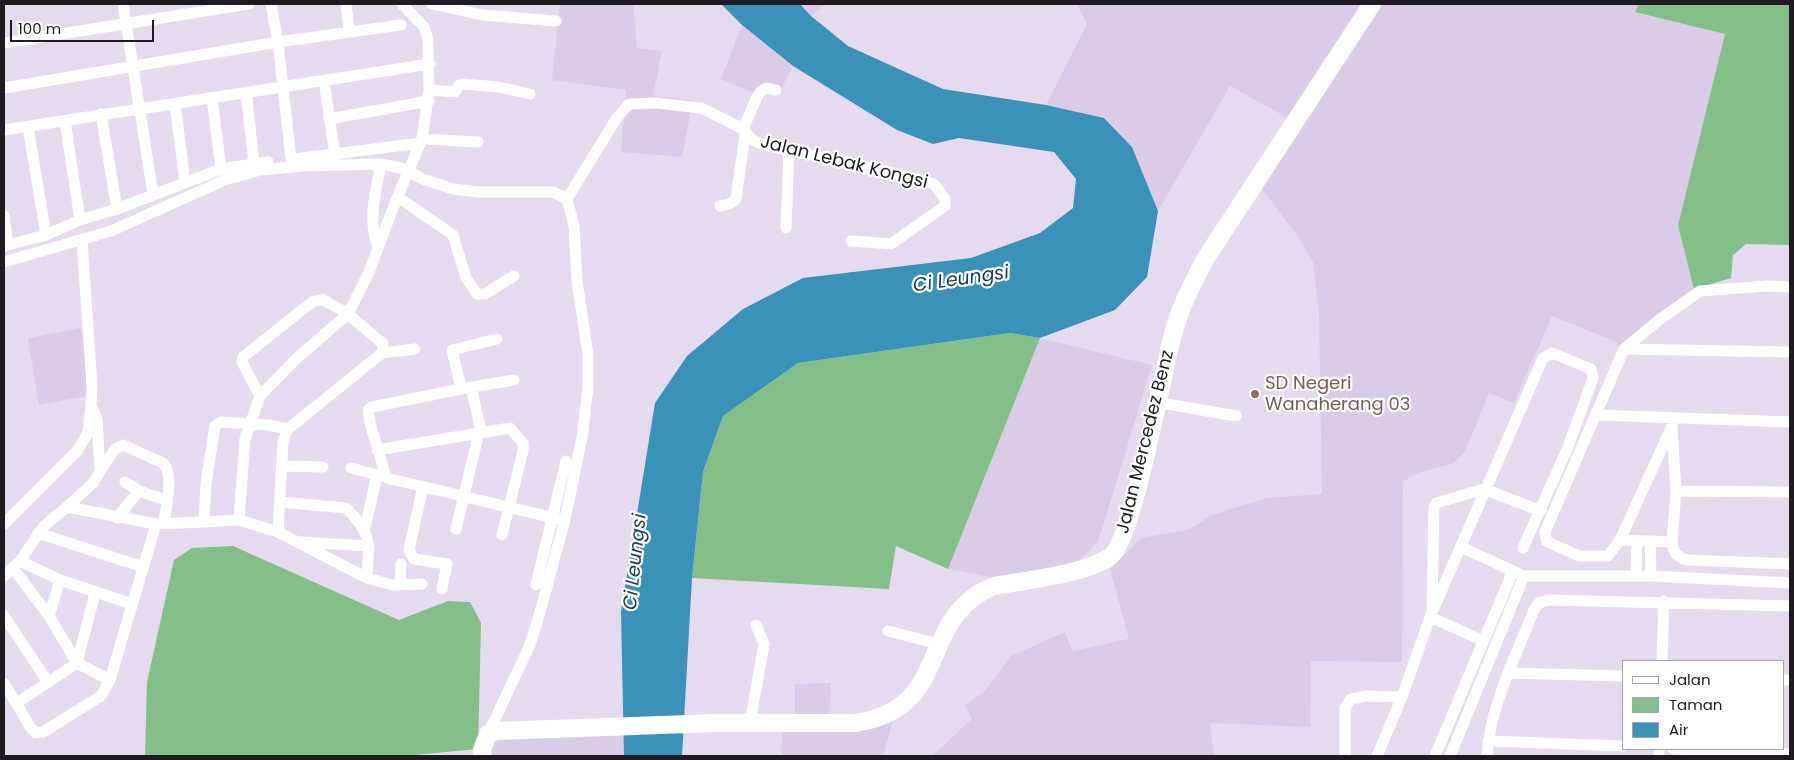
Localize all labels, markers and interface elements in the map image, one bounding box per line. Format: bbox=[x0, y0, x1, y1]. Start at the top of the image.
scale bar bbox=[12, 10, 156, 42]
text: 100 m bbox=[18, 18, 61, 39]
street label: Jalan Lebak Kongsi bbox=[758, 132, 930, 194]
water label: Ci Leungsi bbox=[912, 262, 1010, 298]
street label: Jalan Mercedez Benz bbox=[1113, 348, 1179, 536]
place label: SD Negeri Wanaherang 03 bbox=[1265, 373, 1410, 416]
marker: SD Negeri Wanaherang 03 bbox=[1249, 388, 1261, 400]
water label: Ci Leungsi bbox=[620, 513, 652, 611]
legend bbox=[1622, 660, 1784, 750]
text: Jalan bbox=[1669, 669, 1711, 690]
text: Taman bbox=[1669, 694, 1722, 715]
text: Air bbox=[1669, 719, 1688, 740]

